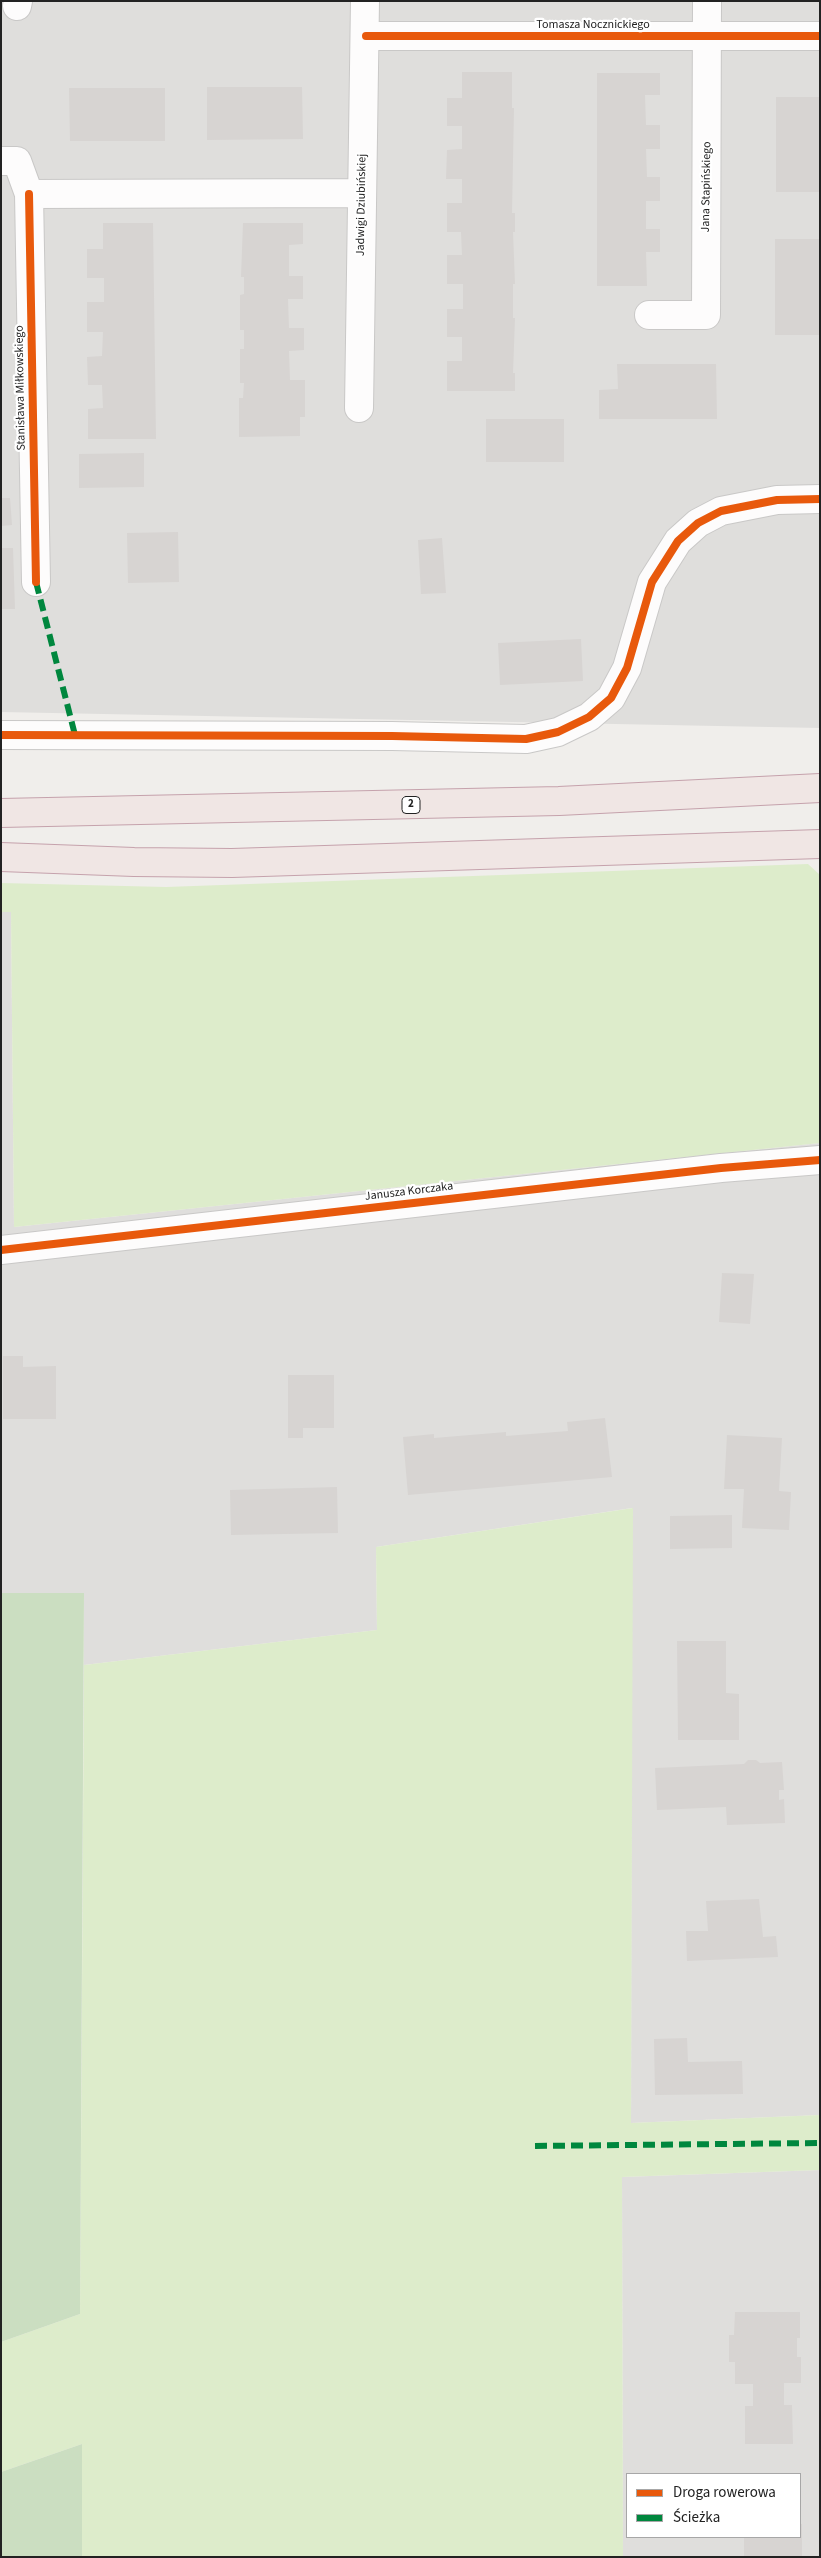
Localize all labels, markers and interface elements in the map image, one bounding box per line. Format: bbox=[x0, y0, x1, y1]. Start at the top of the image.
street label: Tomasza Nocznickiego bbox=[536, 18, 650, 32]
street label: Jana Stapińskiego bbox=[699, 141, 715, 233]
street label: Jadwigi Dziubińskiej bbox=[354, 154, 370, 256]
street label: Stanisława Miłkowskiego bbox=[13, 325, 29, 451]
road number: 2 bbox=[402, 796, 420, 814]
street label: Janusza Korczaka bbox=[364, 1179, 454, 1205]
legend bbox=[626, 2473, 801, 2538]
text: Droga rowerowa bbox=[673, 2482, 776, 2503]
text: Ścieżka bbox=[673, 2507, 720, 2528]

